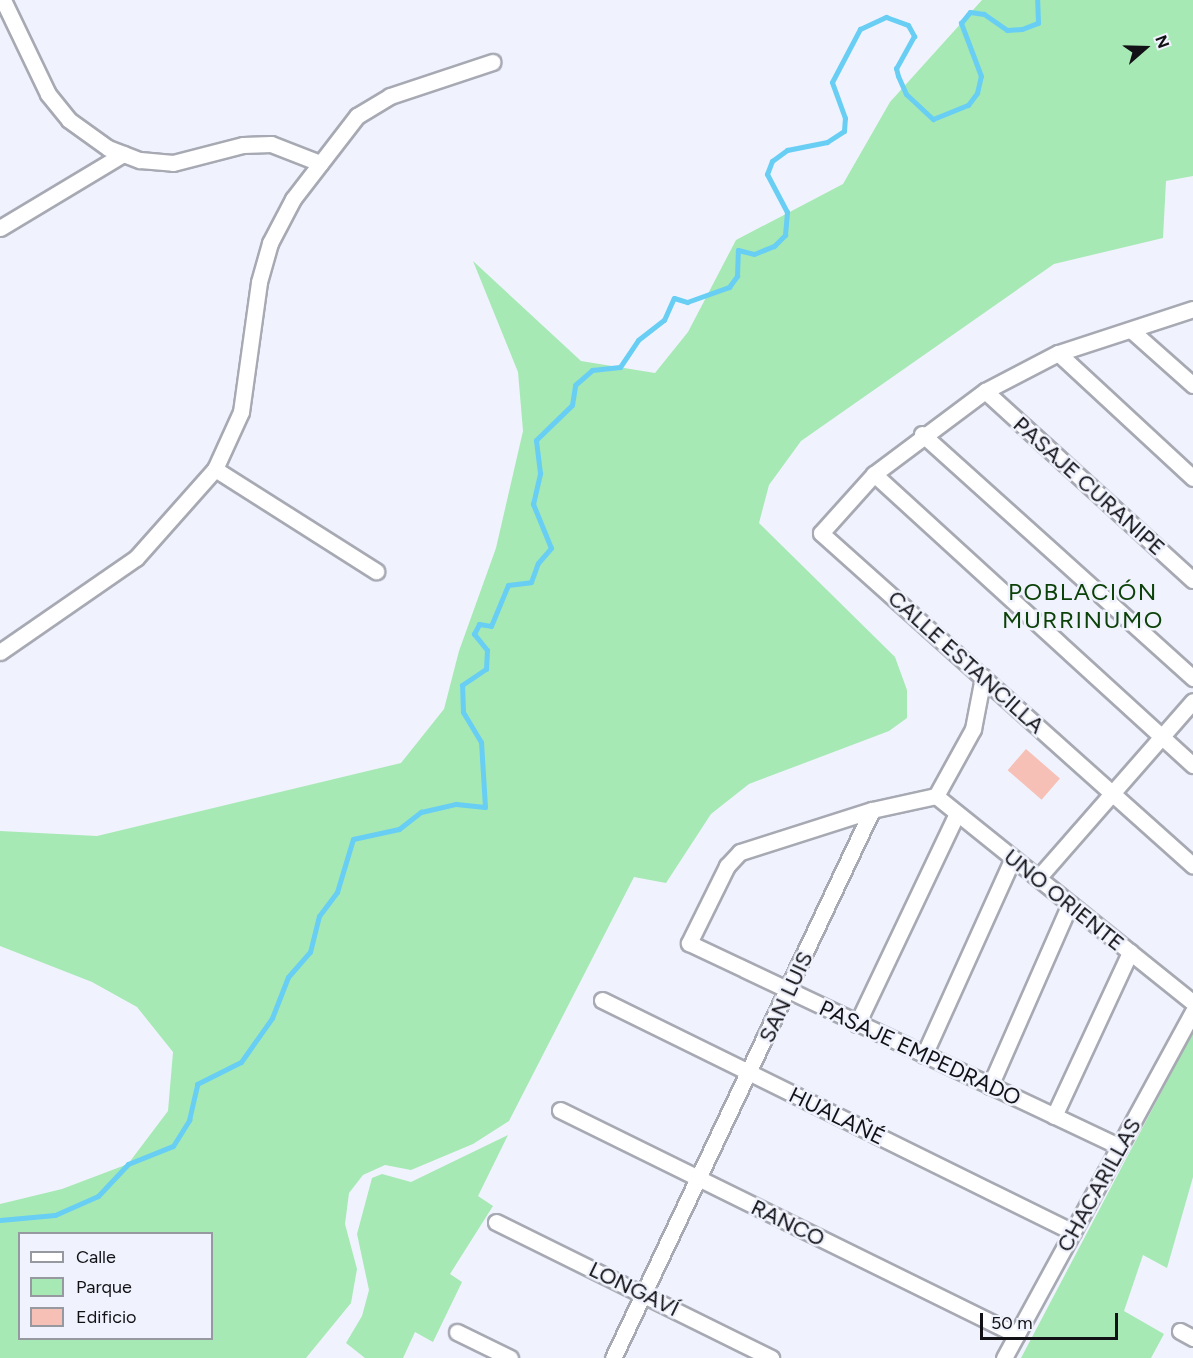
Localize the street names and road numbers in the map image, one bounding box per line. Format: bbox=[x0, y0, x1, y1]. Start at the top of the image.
street label: PASAJE CURANIPE bbox=[1008, 411, 1170, 561]
street label: CALLE ESTANCILLA bbox=[883, 585, 1049, 739]
street label: UNO ORIENTE bbox=[999, 843, 1129, 957]
street label: SAN LUIS bbox=[753, 947, 819, 1047]
street label: PASAJE EMPEDRADO bbox=[815, 995, 1025, 1111]
street label: HUALAÑÉ bbox=[785, 1081, 889, 1151]
street label: CHACARILLAS bbox=[1051, 1114, 1147, 1256]
street label: RANCO bbox=[747, 1194, 829, 1252]
street label: LONGAVÍ bbox=[585, 1256, 683, 1322]

